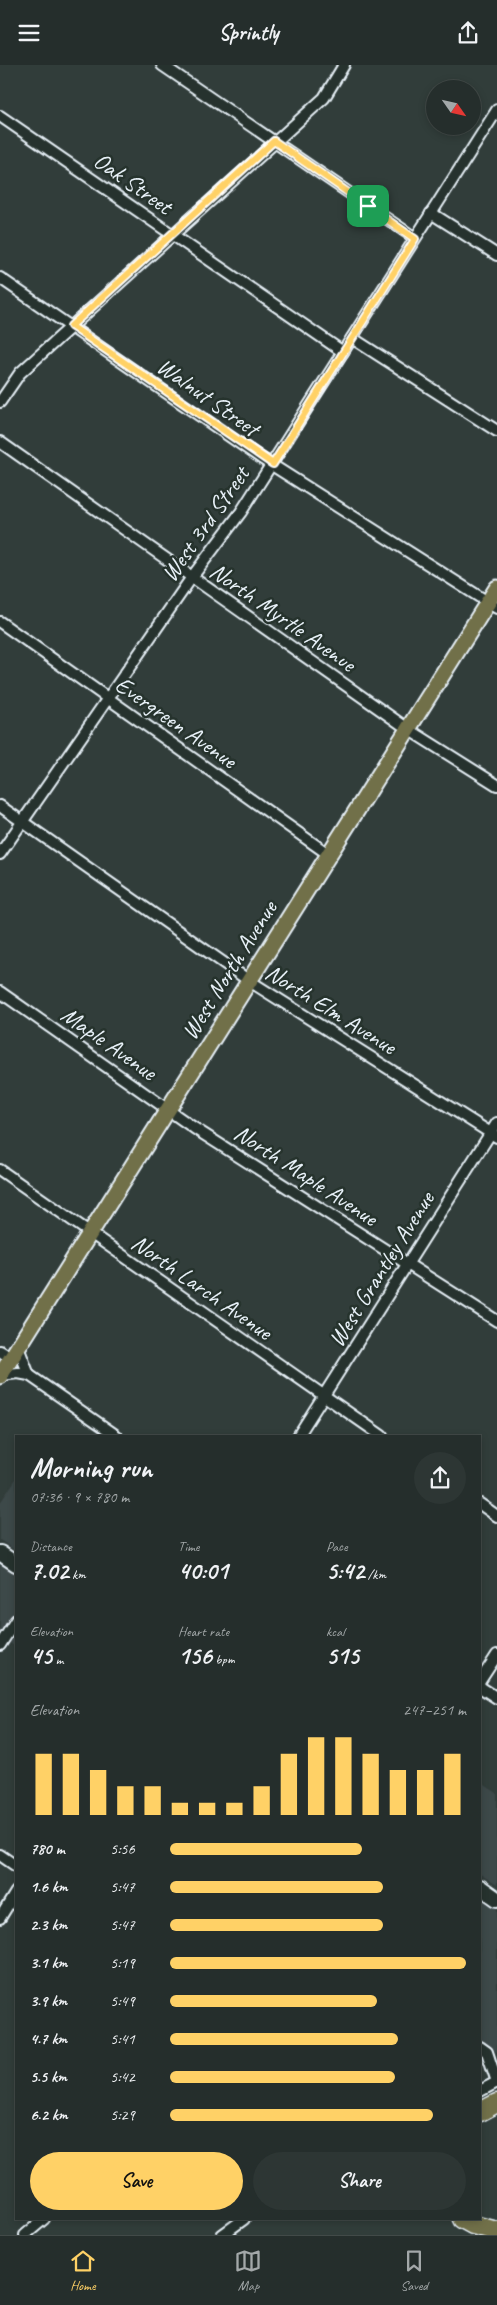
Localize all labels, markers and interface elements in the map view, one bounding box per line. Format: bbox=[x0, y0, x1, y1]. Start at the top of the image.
icon: menu bbox=[15, 19, 43, 47]
text: Sprintly bbox=[218, 19, 279, 47]
icon: share bbox=[454, 19, 482, 47]
north arrow bbox=[426, 80, 481, 135]
map controls bbox=[426, 80, 481, 135]
street label: Oak Street bbox=[88, 145, 180, 222]
pin bbox=[347, 185, 389, 227]
icon: arrive bbox=[354, 192, 382, 220]
street label: Walnut Street bbox=[151, 351, 267, 445]
street label: West 3rd Street bbox=[154, 459, 257, 587]
street label: North Myrtle Avenue bbox=[204, 556, 363, 680]
street label: Evergreen Avenue bbox=[109, 669, 244, 776]
street label: West North Avenue bbox=[174, 893, 285, 1045]
street label: North Elm Avenue bbox=[260, 957, 404, 1062]
street label: Maple Avenue bbox=[56, 999, 164, 1088]
street label: North Maple Avenue bbox=[229, 1117, 385, 1234]
street label: West Grantley Avenue bbox=[321, 1184, 442, 1352]
street label: North Larch Avenue bbox=[126, 1227, 280, 1348]
text: Morning run bbox=[30, 1450, 152, 1485]
button: share bbox=[414, 1452, 466, 1504]
text: 07:36 · 9 × 780 m bbox=[30, 1487, 129, 1507]
text: Distance bbox=[30, 1538, 72, 1555]
text: Time bbox=[178, 1538, 199, 1555]
text: Pace bbox=[326, 1538, 348, 1555]
text: 7.02 bbox=[30, 1555, 69, 1587]
text: 40:01 bbox=[178, 1555, 228, 1587]
text: 5:42 bbox=[326, 1555, 364, 1587]
text: km bbox=[69, 1566, 86, 1583]
text: /km bbox=[364, 1566, 386, 1583]
text: Elevation bbox=[30, 1623, 73, 1640]
text: Heart rate bbox=[178, 1623, 229, 1640]
text: kcal bbox=[326, 1623, 345, 1640]
text: 45 bbox=[30, 1640, 52, 1672]
text: 156 bbox=[178, 1640, 212, 1672]
text: 515 bbox=[326, 1640, 359, 1672]
text: m bbox=[52, 1651, 63, 1668]
text: bpm bbox=[212, 1651, 235, 1668]
text: Elevation bbox=[30, 1700, 79, 1720]
text: 247–251 m bbox=[403, 1700, 466, 1720]
text: 780 m bbox=[30, 1839, 65, 1859]
text: 5:56 bbox=[110, 1839, 135, 1859]
text: 1.6 km bbox=[30, 1877, 68, 1897]
text: 5:47 bbox=[110, 1877, 135, 1897]
text: 2.3 km bbox=[30, 1915, 67, 1935]
text: 5:47 bbox=[110, 1915, 135, 1935]
text: 3.1 km bbox=[30, 1953, 67, 1973]
text: 5:19 bbox=[110, 1953, 135, 1973]
text: 3.9 km bbox=[30, 1991, 67, 2011]
text: 5:49 bbox=[110, 1991, 135, 2011]
text: 4.7 km bbox=[30, 2029, 67, 2049]
text: 5:41 bbox=[110, 2029, 135, 2049]
text: 5.5 km bbox=[30, 2067, 67, 2087]
text: 5:42 bbox=[110, 2067, 135, 2087]
text: 6.2 km bbox=[30, 2105, 68, 2125]
text: 5:29 bbox=[110, 2105, 135, 2125]
button: Save bbox=[30, 2152, 243, 2210]
button: Share bbox=[253, 2152, 466, 2210]
tab: Home bbox=[69, 2247, 97, 2294]
tab: Map bbox=[234, 2247, 262, 2294]
tab: Saved bbox=[400, 2247, 428, 2294]

